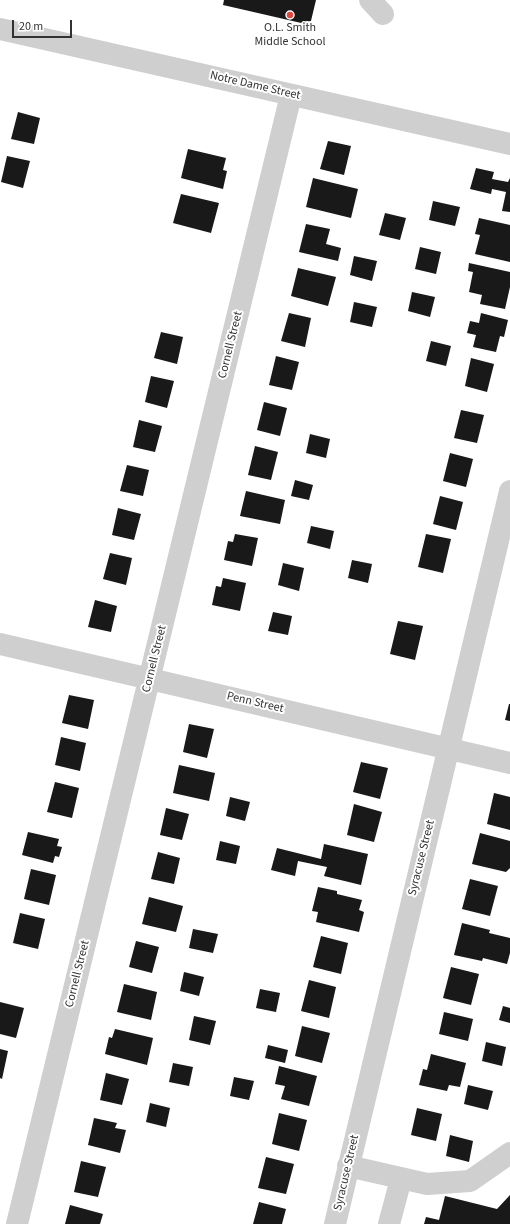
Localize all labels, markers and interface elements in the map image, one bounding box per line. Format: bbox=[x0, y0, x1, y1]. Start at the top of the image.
marker: O.L. Smith Middle School bbox=[285, 10, 295, 20]
scale bar bbox=[14, 12, 74, 38]
text: 20 m bbox=[19, 18, 43, 35]
place label: O.L. Smith Middle School bbox=[255, 21, 325, 49]
street label: Notre Dame Street bbox=[208, 69, 302, 103]
street label: Cornell Street bbox=[216, 310, 246, 380]
street label: Cornell Street bbox=[140, 624, 170, 694]
street label: Penn Street bbox=[225, 689, 285, 717]
street label: Syracuse Street bbox=[406, 819, 438, 897]
street label: Cornell Street bbox=[63, 939, 93, 1009]
street label: Syracuse Street bbox=[331, 1134, 363, 1212]

